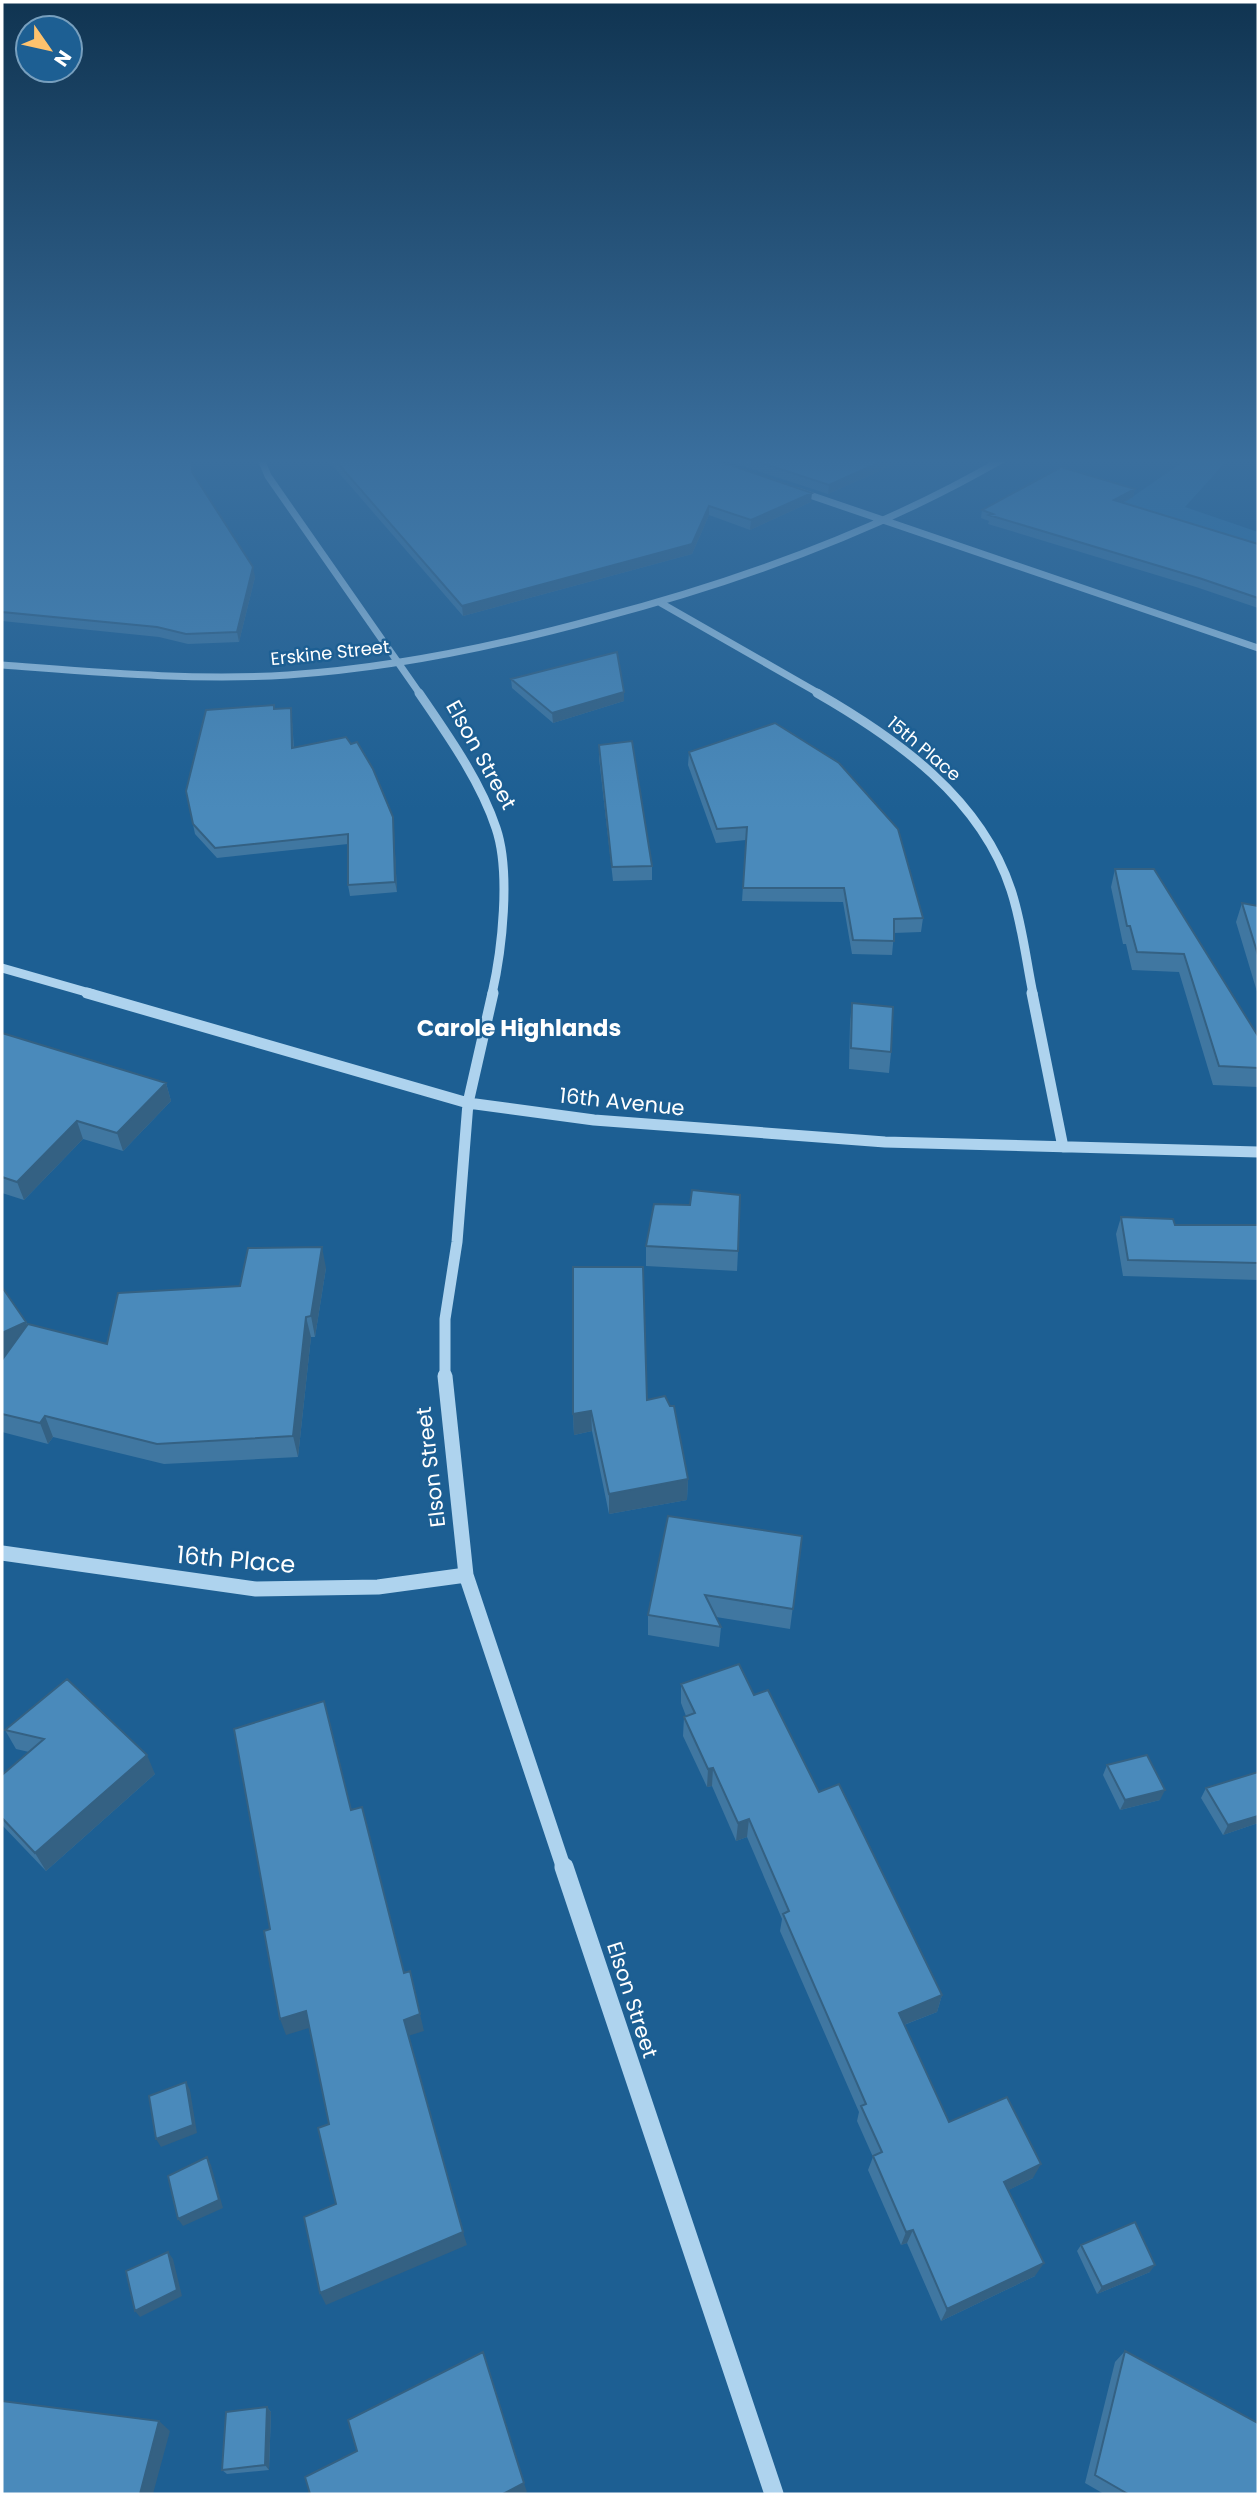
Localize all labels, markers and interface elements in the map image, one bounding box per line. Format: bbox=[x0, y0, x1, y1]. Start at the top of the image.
north arrow bbox=[14, 14, 84, 84]
text: N bbox=[47, 45, 78, 72]
street label: Erskine Street bbox=[269, 634, 391, 671]
street label: Elson Street bbox=[439, 695, 523, 815]
street label: 15th Place bbox=[882, 710, 966, 787]
district label: Carole Highlands bbox=[417, 1012, 621, 1044]
street label: 16th Avenue bbox=[558, 1081, 686, 1122]
street label: Elson Street bbox=[409, 1405, 452, 1529]
street label: 16th Place bbox=[175, 1538, 297, 1581]
street label: Elson Street bbox=[600, 1938, 665, 2062]

